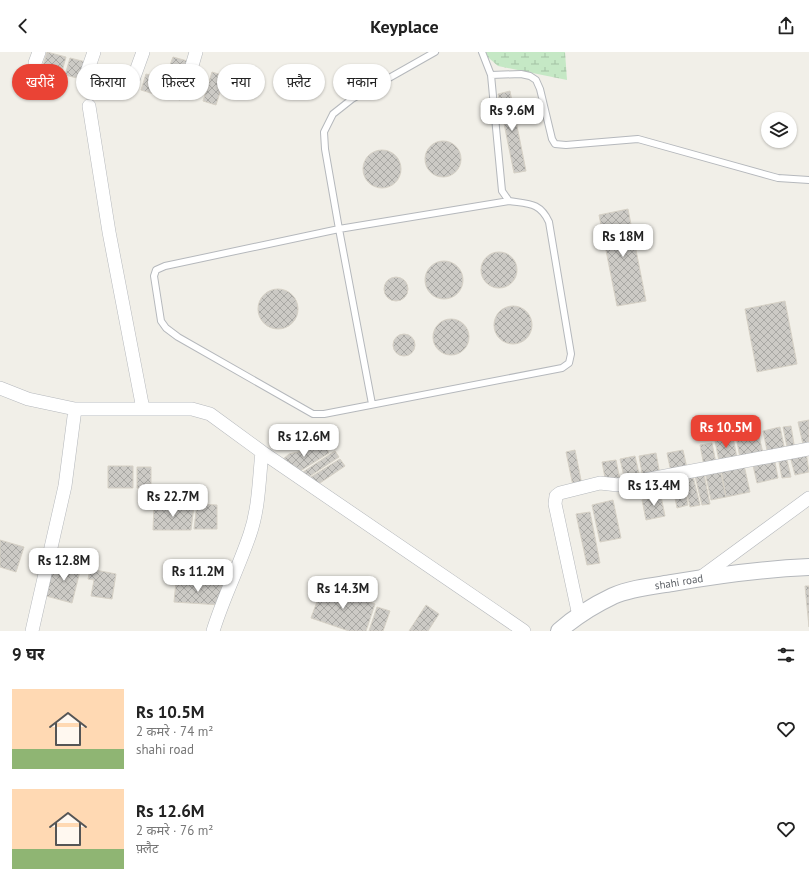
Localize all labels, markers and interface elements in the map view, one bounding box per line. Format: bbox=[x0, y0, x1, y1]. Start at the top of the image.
icon: back bbox=[12, 15, 34, 37]
text: Keyplace bbox=[370, 15, 439, 38]
icon: share bbox=[775, 15, 797, 37]
chip: खरीदें bbox=[12, 64, 68, 100]
chip: किराया bbox=[76, 64, 140, 100]
chip: फ़िल्टर bbox=[148, 64, 209, 100]
chip: नया bbox=[217, 64, 265, 100]
chip: फ़्लैट bbox=[273, 64, 325, 100]
chip: मकान bbox=[333, 64, 391, 100]
pin: Rs 9.6M bbox=[475, 98, 549, 132]
text: Rs 9.6M bbox=[490, 102, 534, 119]
map controls bbox=[761, 112, 797, 148]
button: layers bbox=[761, 112, 797, 148]
pin: Rs 18M bbox=[590, 224, 656, 258]
text: Rs 18M bbox=[602, 228, 644, 245]
pin: Rs 10.5M bbox=[685, 415, 767, 449]
text: Rs 10.5M bbox=[700, 419, 752, 436]
pin: Rs 12.6M bbox=[263, 424, 345, 458]
text: Rs 12.6M bbox=[278, 428, 330, 445]
pin: Rs 13.4M bbox=[613, 473, 695, 507]
text: Rs 13.4M bbox=[628, 477, 680, 494]
pin: Rs 22.7M bbox=[132, 484, 214, 518]
text: Rs 22.7M bbox=[147, 488, 199, 505]
pin: Rs 12.8M bbox=[23, 548, 105, 582]
text: Rs 12.8M bbox=[38, 552, 90, 569]
pin: Rs 11.2M bbox=[157, 559, 239, 593]
text: Rs 11.2M bbox=[172, 563, 224, 580]
street label: shahi road bbox=[654, 571, 704, 592]
pin: Rs 14.3M bbox=[302, 576, 384, 610]
text: Rs 14.3M bbox=[317, 580, 369, 597]
text: 9 घर bbox=[12, 643, 44, 665]
icon: filters bbox=[775, 644, 797, 666]
text: Rs 10.5M bbox=[136, 701, 204, 723]
icon: home bbox=[44, 705, 92, 753]
icon: heart bbox=[775, 718, 797, 740]
text: 2 कमरे · 74 m² bbox=[136, 723, 213, 740]
text: shahi road bbox=[136, 741, 194, 758]
text: Rs 12.6M bbox=[136, 800, 204, 822]
icon: home bbox=[44, 805, 92, 853]
icon: heart bbox=[775, 818, 797, 840]
text: 2 कमरे · 76 m² bbox=[136, 822, 213, 839]
text: फ़्लैट bbox=[136, 840, 159, 857]

